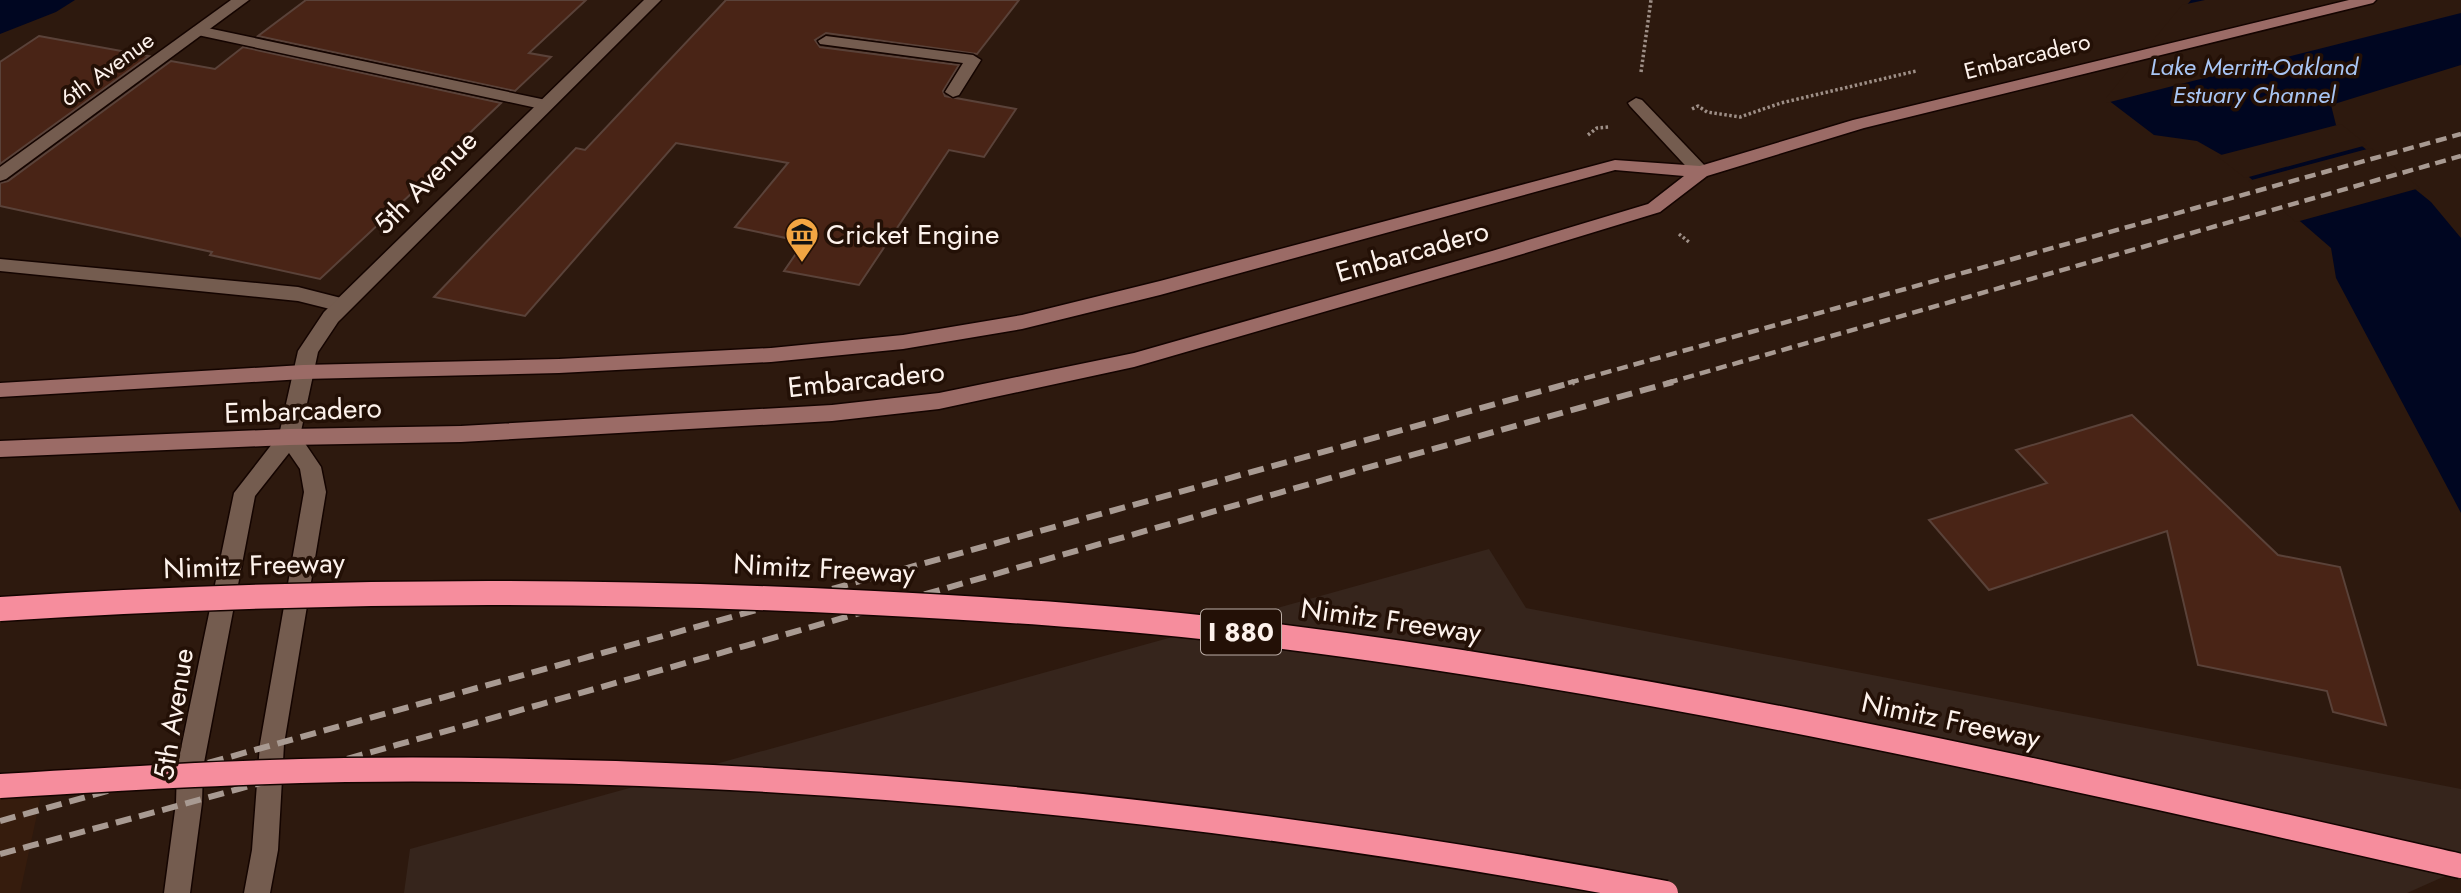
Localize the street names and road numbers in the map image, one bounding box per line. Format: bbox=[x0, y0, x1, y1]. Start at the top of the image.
street label: 6th Avenue bbox=[53, 23, 161, 115]
street label: Embarcadero bbox=[1960, 24, 2094, 88]
street label: 5th Avenue bbox=[364, 121, 487, 244]
street label: Embarcadero bbox=[1331, 210, 1494, 293]
street label: Embarcadero bbox=[786, 351, 947, 408]
street label: Embarcadero bbox=[224, 387, 382, 434]
street label: Nimitz Freeway bbox=[162, 542, 346, 589]
street label: Nimitz Freeway bbox=[732, 543, 917, 594]
street label: Nimitz Freeway bbox=[1298, 588, 1484, 654]
road number: I 880 bbox=[1201, 610, 1281, 654]
street label: 5th Avenue bbox=[143, 645, 204, 783]
street label: Nimitz Freeway bbox=[1858, 682, 2045, 760]

